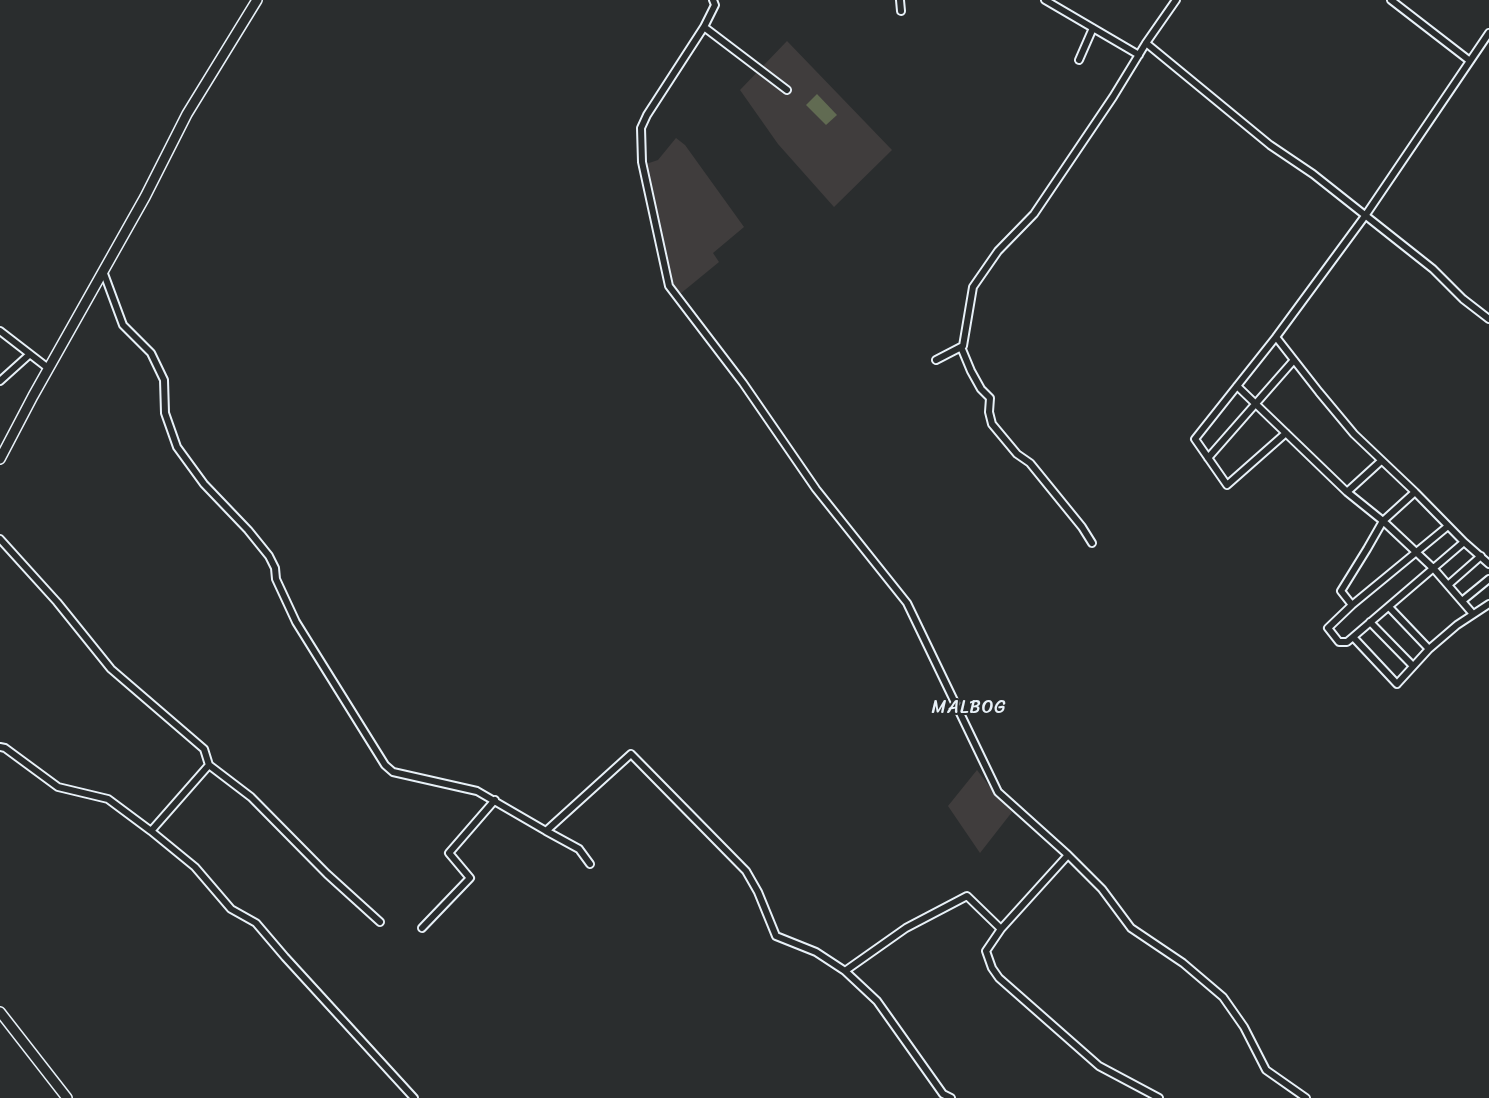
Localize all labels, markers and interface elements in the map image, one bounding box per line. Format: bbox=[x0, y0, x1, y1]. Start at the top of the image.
district label: MALBOG bbox=[931, 697, 1007, 719]

